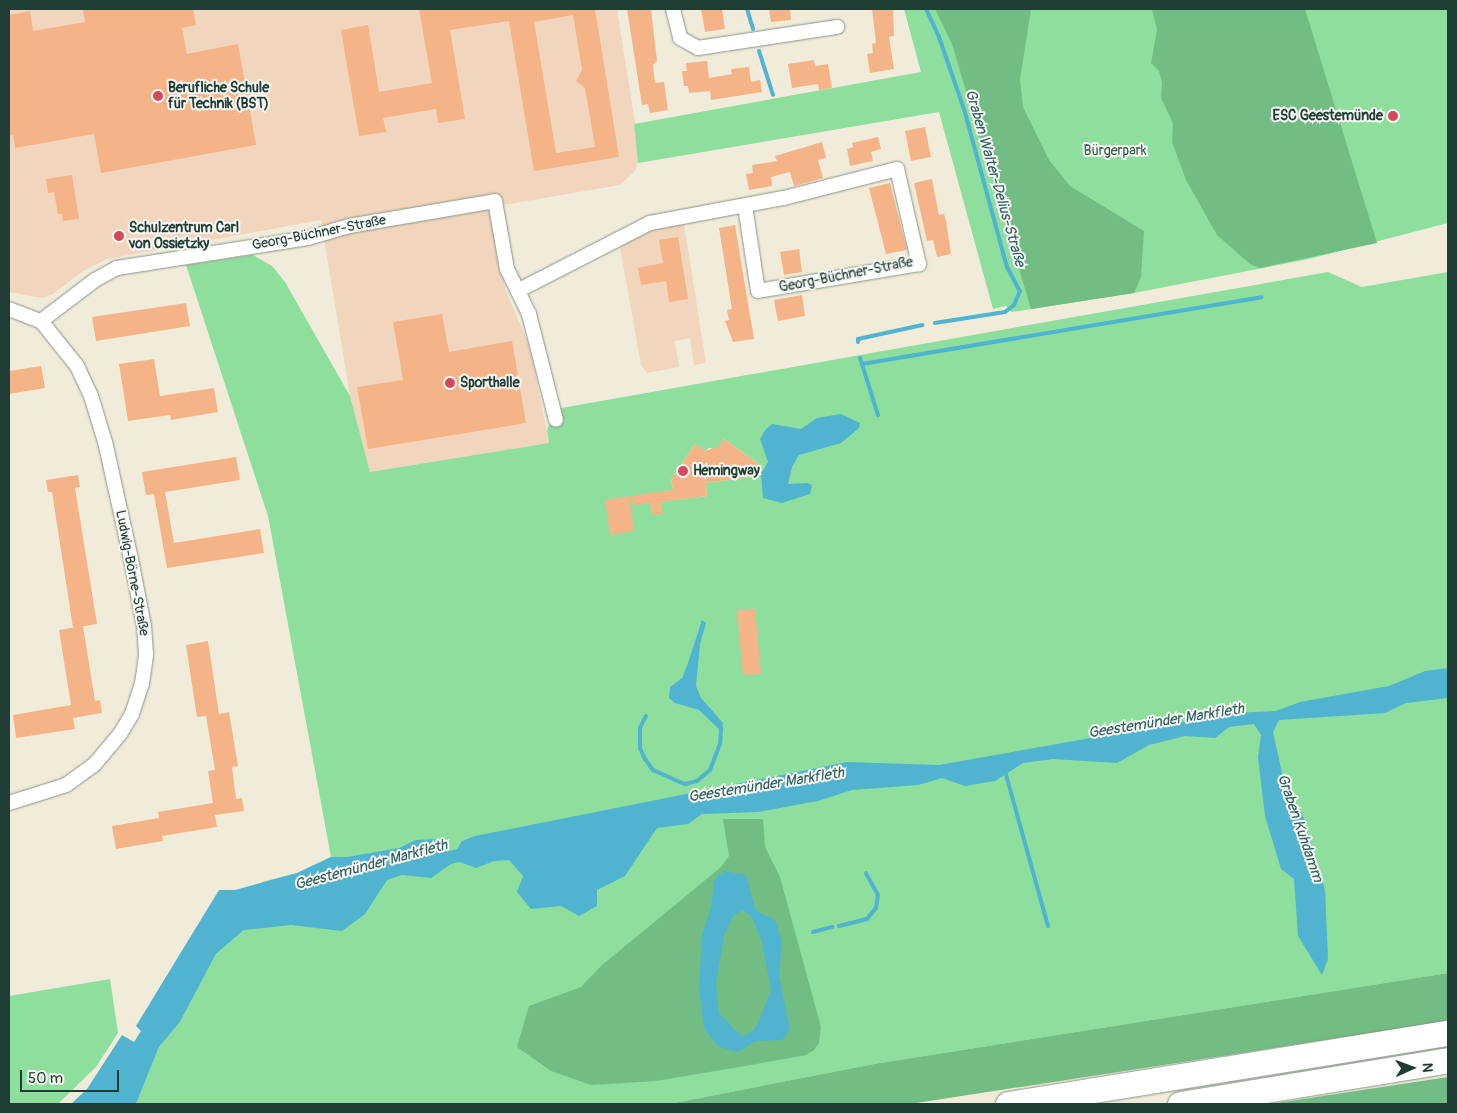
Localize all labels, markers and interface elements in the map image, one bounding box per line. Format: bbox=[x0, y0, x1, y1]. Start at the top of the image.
place label: Berufliche Schule für Technik (BST) bbox=[168, 80, 269, 112]
water label: Graben Walter-Delius-Straße bbox=[961, 87, 1029, 269]
marker: Berufliche Schule für Technik (BST) bbox=[152, 90, 164, 102]
place label: ESC Geestemünde bbox=[1273, 108, 1383, 124]
marker: ESC Geestemünde bbox=[1387, 110, 1399, 122]
park label: Bürgerpark bbox=[1083, 143, 1147, 159]
street label: Georg-Büchner-Straße bbox=[251, 212, 387, 254]
place label: Schulzentrum Carl von Ossietzky bbox=[129, 220, 239, 252]
marker: Schulzentrum Carl von Ossietzky bbox=[113, 230, 125, 242]
street label: Georg-Büchner-Straße bbox=[778, 254, 914, 296]
place label: Sporthalle bbox=[460, 375, 520, 391]
marker: Sporthalle bbox=[444, 377, 456, 389]
place label: Hemingway bbox=[693, 463, 760, 479]
marker: Hemingway bbox=[677, 465, 689, 477]
street label: Ludwig-Börne-Straße bbox=[112, 509, 152, 637]
water label: Geestemünder Markfleth bbox=[1087, 700, 1245, 742]
water label: Geestemünder Markfleth bbox=[687, 764, 845, 806]
water label: Graben Kuhdamm bbox=[1273, 772, 1327, 884]
water label: Geestemünder Markfleth bbox=[293, 836, 449, 894]
north arrow bbox=[1387, 1043, 1437, 1093]
scale bar bbox=[22, 1060, 121, 1092]
text: N bbox=[1419, 1062, 1436, 1072]
text: 50 m bbox=[28, 1069, 63, 1088]

